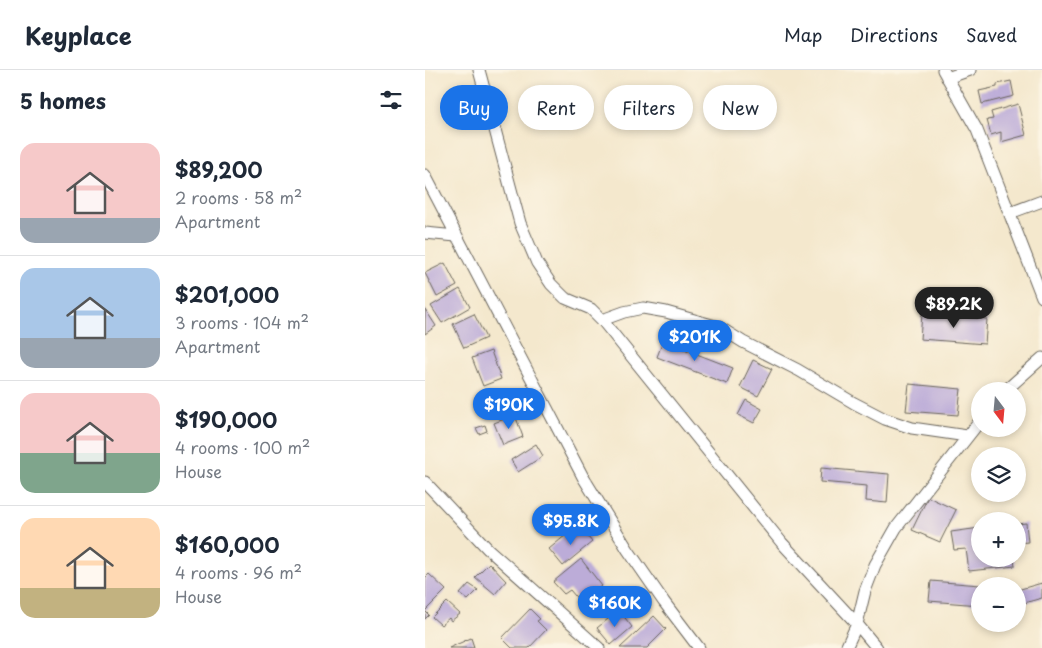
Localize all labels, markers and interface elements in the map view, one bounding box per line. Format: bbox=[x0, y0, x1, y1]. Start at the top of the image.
text: Keyplace bbox=[25, 17, 132, 53]
text: Map bbox=[784, 21, 822, 48]
text: Directions bbox=[850, 21, 938, 48]
text: Saved bbox=[966, 21, 1017, 48]
text: 5 homes bbox=[20, 84, 106, 116]
chip: Buy bbox=[440, 85, 508, 130]
chip: Rent bbox=[518, 85, 594, 130]
chip: Filters bbox=[604, 85, 693, 130]
chip: New bbox=[703, 85, 777, 130]
icon: filters bbox=[377, 86, 405, 114]
text: $89,200 bbox=[175, 153, 263, 185]
icon: home bbox=[60, 163, 120, 223]
text: 2 rooms · 58 m² bbox=[175, 185, 302, 209]
text: Apartment bbox=[175, 209, 260, 233]
text: $201,000 bbox=[175, 278, 279, 310]
pin: $89.2K bbox=[913, 286, 995, 329]
icon: home bbox=[60, 288, 120, 348]
text: $89.2K bbox=[926, 291, 982, 315]
text: 3 rooms · 104 m² bbox=[175, 310, 309, 334]
pin: $201K bbox=[660, 320, 730, 362]
text: $201K bbox=[669, 324, 721, 348]
text: Apartment bbox=[175, 334, 260, 358]
north arrow bbox=[971, 382, 1026, 438]
map controls bbox=[971, 382, 1026, 632]
pin: $190K bbox=[474, 388, 544, 430]
text: $190K bbox=[484, 392, 534, 416]
text: $190,000 bbox=[175, 403, 277, 435]
icon: home bbox=[60, 413, 120, 473]
text: 4 rooms · 100 m² bbox=[175, 435, 310, 459]
button: layers bbox=[971, 447, 1026, 502]
text: House bbox=[175, 459, 222, 483]
pin: $95.8K bbox=[530, 504, 612, 546]
text: $95.8K bbox=[543, 508, 599, 532]
button: + bbox=[971, 512, 1026, 567]
text: $160,000 bbox=[175, 528, 279, 560]
icon: home bbox=[60, 538, 120, 598]
text: 4 rooms · 96 m² bbox=[175, 560, 302, 584]
button: − bbox=[971, 577, 1026, 632]
text: House bbox=[175, 584, 222, 608]
pin: $160K bbox=[580, 586, 650, 628]
text: $160K bbox=[589, 590, 641, 614]

